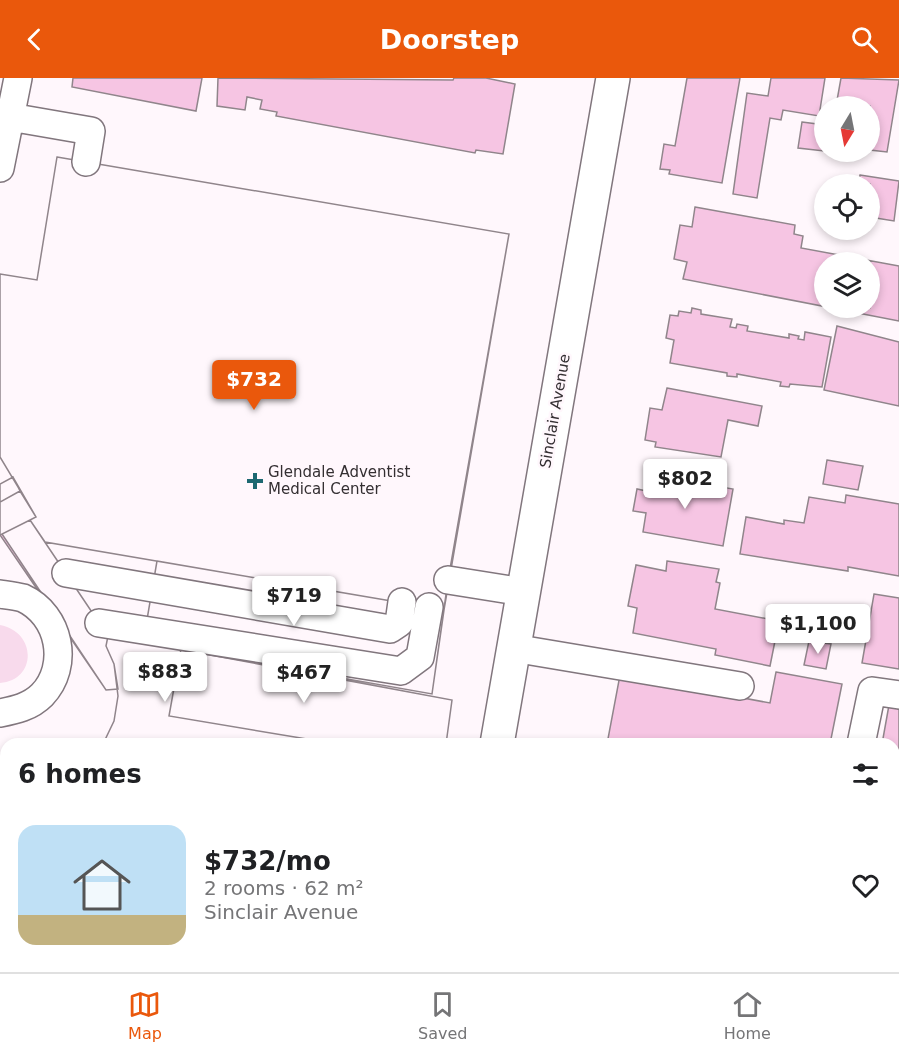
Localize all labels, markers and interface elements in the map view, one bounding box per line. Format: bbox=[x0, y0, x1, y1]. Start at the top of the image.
icon: back bbox=[18, 23, 51, 56]
icon: search bbox=[848, 23, 881, 56]
text: Doorstep bbox=[380, 24, 519, 55]
north arrow bbox=[814, 96, 880, 162]
map controls bbox=[814, 96, 880, 318]
button: locate bbox=[814, 174, 880, 240]
button: layers bbox=[814, 252, 880, 318]
street label: Sinclair Avenue bbox=[536, 352, 574, 470]
pin: $732 bbox=[218, 360, 290, 411]
text: $732 bbox=[226, 367, 282, 391]
pin: $802 bbox=[649, 459, 721, 510]
place label: Glendale Adventist Medical Center bbox=[268, 463, 410, 498]
text: $802 bbox=[657, 466, 713, 490]
marker: Glendale Adventist Medical Center bbox=[246, 472, 264, 490]
pin: $719 bbox=[258, 576, 330, 627]
text: $719 bbox=[266, 583, 322, 607]
pin: $1,100 bbox=[769, 604, 867, 655]
text: $1,100 bbox=[779, 611, 857, 635]
pin: $883 bbox=[129, 652, 201, 703]
pin: $467 bbox=[268, 653, 340, 704]
text: $883 bbox=[137, 659, 193, 683]
text: $467 bbox=[276, 660, 332, 684]
icon: filters bbox=[849, 758, 882, 791]
text: 6 homes bbox=[18, 759, 142, 789]
text: $732/mo bbox=[204, 846, 331, 876]
icon: home bbox=[66, 849, 138, 921]
icon: heart bbox=[849, 869, 882, 902]
text: 2 rooms · 62 m² bbox=[204, 876, 364, 900]
text: Sinclair Avenue bbox=[204, 900, 358, 924]
tab: Map bbox=[128, 988, 162, 1043]
tab: Saved bbox=[418, 988, 467, 1043]
tab: Home bbox=[724, 988, 771, 1043]

